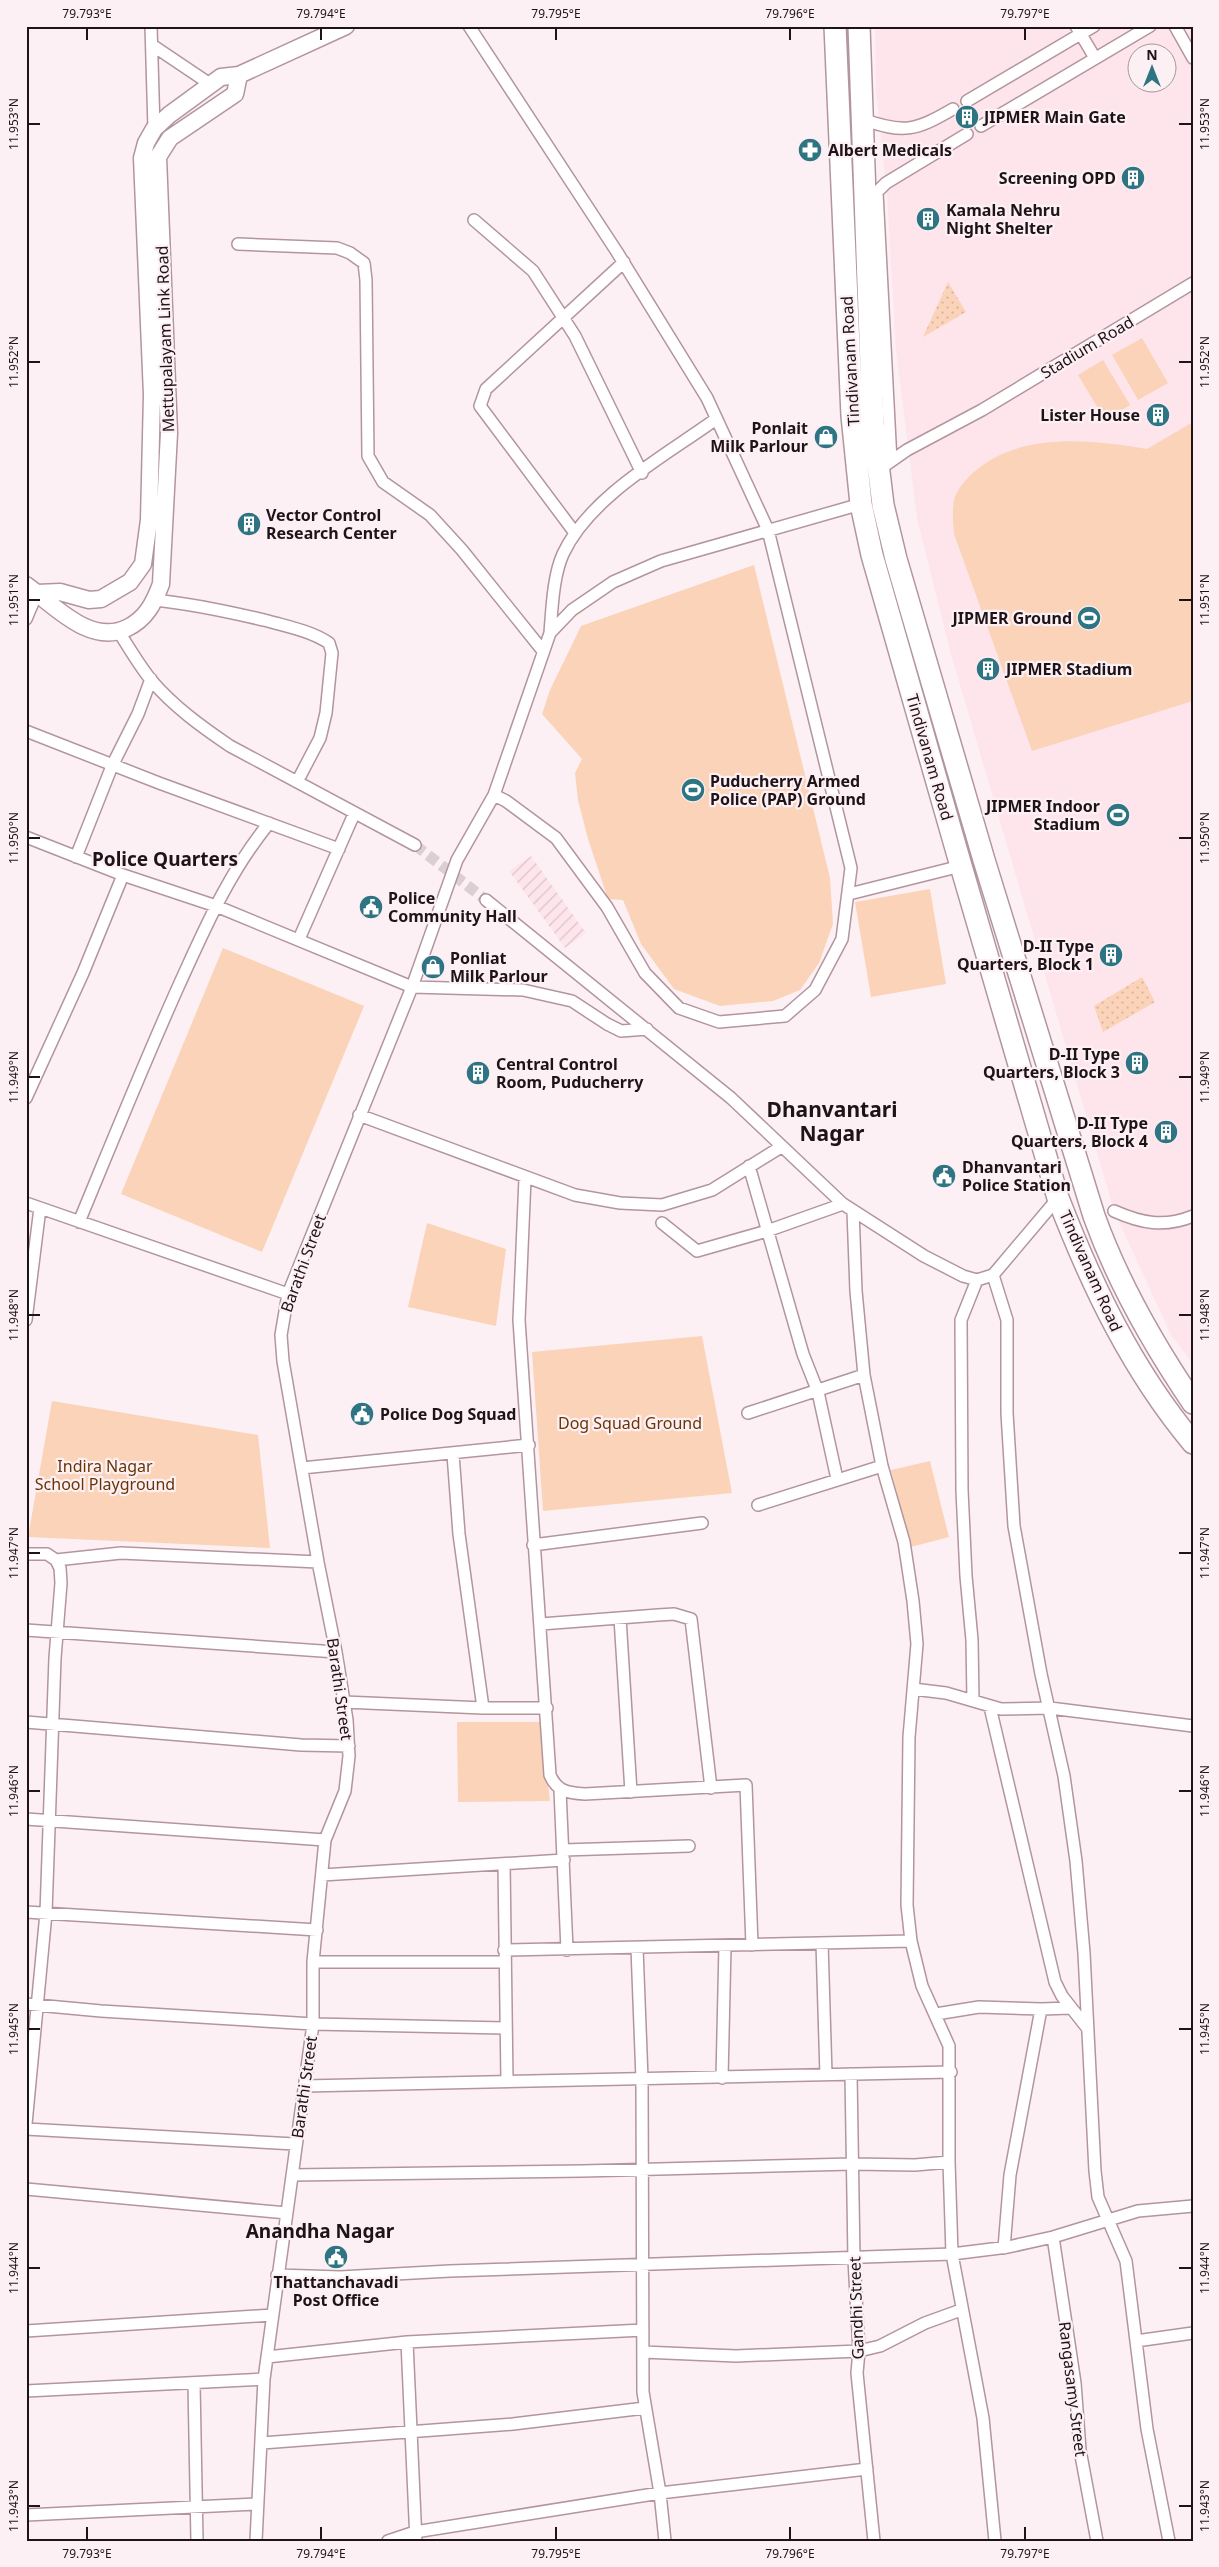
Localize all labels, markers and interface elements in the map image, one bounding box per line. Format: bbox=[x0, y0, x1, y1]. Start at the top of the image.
text: 79.793°E bbox=[62, 5, 112, 22]
text: 79.794°E bbox=[296, 5, 346, 22]
text: 79.795°E bbox=[531, 5, 581, 22]
text: 79.796°E bbox=[765, 5, 815, 22]
text: 79.797°E bbox=[1000, 5, 1050, 22]
north arrow bbox=[1126, 42, 1176, 92]
text: N bbox=[1146, 45, 1158, 64]
text: 11.953°N bbox=[5, 98, 22, 150]
text: 11.953°N bbox=[1196, 98, 1213, 150]
building icon: JIPMER Main Gate bbox=[954, 104, 980, 130]
place label: JIPMER Main Gate bbox=[982, 106, 1126, 128]
pharmacy icon: Albert Medicals bbox=[797, 137, 823, 163]
place label: Albert Medicals bbox=[828, 139, 952, 161]
building icon: Screening OPD bbox=[1120, 165, 1146, 191]
place label: Screening OPD bbox=[999, 167, 1116, 189]
place label: Kamala Nehru Night Shelter bbox=[946, 199, 1060, 239]
building icon: Kamala Nehru Night Shelter bbox=[915, 206, 941, 232]
street label: Mettupalayam Link Road bbox=[151, 245, 179, 433]
street label: Tindivanam Road bbox=[836, 295, 864, 427]
street label: Stadium Road bbox=[1036, 311, 1138, 383]
text: 11.952°N bbox=[5, 336, 22, 388]
text: 11.952°N bbox=[1196, 336, 1213, 388]
building icon: Lister House bbox=[1145, 402, 1171, 428]
place label: Lister House bbox=[1040, 404, 1140, 426]
place label: Ponlait Milk Parlour bbox=[710, 417, 808, 457]
shop icon: Ponlait Milk Parlour bbox=[813, 424, 839, 450]
place label: Vector Control Research Center bbox=[266, 504, 397, 544]
building icon: Vector Control Research Center bbox=[236, 511, 262, 537]
text: 11.951°N bbox=[5, 574, 22, 626]
text: 11.951°N bbox=[1196, 574, 1213, 626]
sports icon: JIPMER Ground bbox=[1076, 605, 1102, 631]
place label: JIPMER Ground bbox=[951, 607, 1072, 629]
building icon: JIPMER Stadium bbox=[975, 656, 1001, 682]
place label: JIPMER Stadium bbox=[1004, 658, 1132, 680]
street label: Tindivanam Road bbox=[901, 691, 959, 823]
place label: Puducherry Armed Police (PAP) Ground bbox=[710, 770, 866, 810]
sports icon: Puducherry Armed Police (PAP) Ground bbox=[680, 777, 706, 803]
place label: JIPMER Indoor Stadium bbox=[984, 795, 1100, 835]
sports icon: JIPMER Indoor Stadium bbox=[1105, 802, 1131, 828]
text: 11.950°N bbox=[5, 812, 22, 864]
text: 11.950°N bbox=[1196, 812, 1213, 864]
district label: Police Quarters bbox=[92, 846, 238, 872]
place label: Police Community Hall bbox=[388, 887, 517, 927]
public building icon: Police Community Hall bbox=[358, 894, 384, 920]
place label: D-II Type Quarters, Block 1 bbox=[957, 935, 1094, 975]
building icon: D-II Type Quarters, Block 1 bbox=[1098, 942, 1124, 968]
place label: Ponliat Milk Parlour bbox=[450, 947, 548, 987]
shop icon: Ponliat Milk Parlour bbox=[420, 954, 446, 980]
place label: D-II Type Quarters, Block 3 bbox=[983, 1043, 1120, 1083]
building icon: D-II Type Quarters, Block 3 bbox=[1124, 1050, 1150, 1076]
text: 11.949°N bbox=[5, 1051, 22, 1103]
text: 11.949°N bbox=[1196, 1051, 1213, 1103]
place label: Central Control Room, Puducherry bbox=[496, 1053, 644, 1093]
building icon: Central Control Room, Puducherry bbox=[465, 1060, 491, 1086]
district label: Dhanvantari Nagar bbox=[767, 1095, 897, 1147]
place label: D-II Type Quarters, Block 4 bbox=[1011, 1112, 1148, 1152]
building icon: D-II Type Quarters, Block 4 bbox=[1153, 1119, 1179, 1145]
place label: Dhanvantari Police Station bbox=[962, 1156, 1071, 1196]
public building icon: Dhanvantari Police Station bbox=[931, 1163, 957, 1189]
street label: Tindivanam Road bbox=[1054, 1207, 1128, 1335]
street label: Barathi Street bbox=[275, 1211, 331, 1315]
text: 11.948°N bbox=[5, 1289, 22, 1341]
text: 11.948°N bbox=[1196, 1289, 1213, 1341]
public building icon: Police Dog Squad bbox=[349, 1401, 375, 1427]
place label: Police Dog Squad bbox=[380, 1403, 516, 1425]
park label: Dog Squad Ground bbox=[558, 1412, 702, 1434]
park label: Indira Nagar School Playground bbox=[35, 1455, 175, 1495]
text: 11.947°N bbox=[5, 1527, 22, 1579]
text: 11.947°N bbox=[1196, 1527, 1213, 1579]
street label: Barathi Street bbox=[322, 1636, 358, 1742]
text: 11.946°N bbox=[5, 1765, 22, 1817]
text: 11.946°N bbox=[1196, 1765, 1213, 1817]
text: 11.945°N bbox=[5, 2003, 22, 2055]
text: 11.945°N bbox=[1196, 2003, 1213, 2055]
street label: Barathi Street bbox=[286, 2034, 322, 2140]
district label: Anandha Nagar bbox=[246, 2218, 395, 2244]
text: 11.944°N bbox=[5, 2242, 22, 2294]
text: 11.944°N bbox=[1196, 2242, 1213, 2294]
public building icon: Thattanchavadi Post Office bbox=[323, 2244, 349, 2270]
street label: Gandhi Street bbox=[843, 2256, 869, 2360]
place label: Thattanchavadi Post Office bbox=[274, 2271, 398, 2311]
street label: Rangasamy Street bbox=[1054, 2320, 1092, 2458]
text: 11.943°N bbox=[5, 2480, 22, 2532]
text: 11.943°N bbox=[1196, 2480, 1213, 2532]
text: 79.793°E bbox=[62, 2545, 112, 2562]
text: 79.794°E bbox=[296, 2545, 346, 2562]
text: 79.795°E bbox=[531, 2545, 581, 2562]
text: 79.796°E bbox=[765, 2545, 815, 2562]
text: 79.797°E bbox=[1000, 2545, 1050, 2562]

